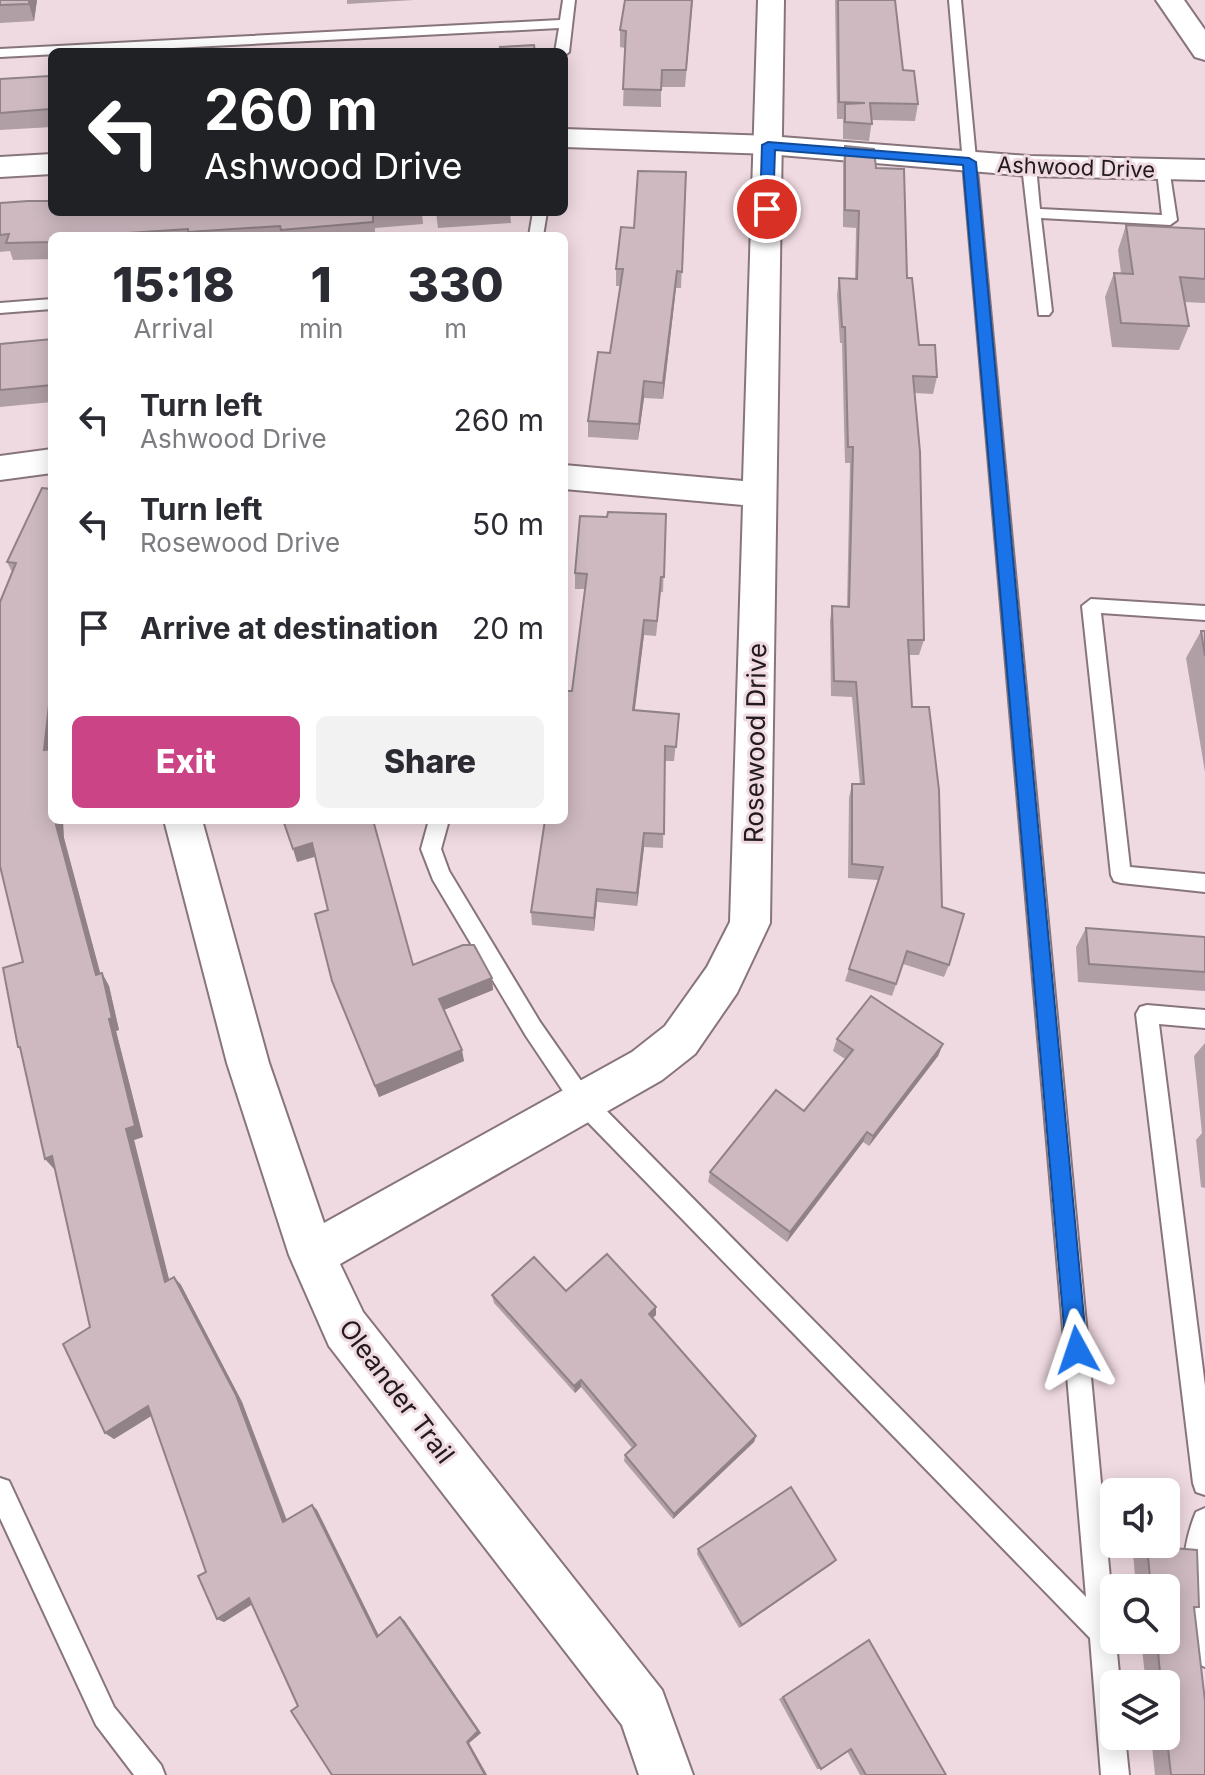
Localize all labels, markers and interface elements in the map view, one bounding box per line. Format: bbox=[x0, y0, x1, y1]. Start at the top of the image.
text: 260 m bbox=[204, 76, 378, 144]
icon: left bbox=[72, 80, 176, 184]
text: Ashwood Drive bbox=[204, 144, 463, 188]
street label: Ashwood Drive bbox=[997, 151, 1155, 183]
pin bbox=[733, 175, 801, 243]
icon: arrive bbox=[745, 187, 789, 231]
text: 15:18 bbox=[112, 255, 235, 314]
text: 1 bbox=[311, 255, 332, 314]
text: 330 bbox=[408, 255, 504, 314]
text: Arrival bbox=[133, 313, 213, 344]
text: min bbox=[299, 313, 343, 344]
text: m bbox=[444, 313, 467, 344]
text: Turn left bbox=[140, 387, 262, 423]
icon: left bbox=[72, 398, 116, 442]
text: 260 m bbox=[453, 402, 544, 438]
text: Ashwood Drive bbox=[140, 423, 327, 454]
text: Turn left bbox=[140, 491, 262, 527]
icon: left bbox=[72, 502, 116, 546]
text: 50 m bbox=[472, 506, 544, 542]
text: Rosewood Drive bbox=[140, 527, 340, 558]
icon: arrive bbox=[72, 606, 116, 650]
text: Arrive at destination bbox=[140, 610, 438, 646]
text: 20 m bbox=[472, 610, 544, 646]
street label: Rosewood Drive bbox=[738, 643, 772, 843]
button: Exit bbox=[72, 716, 300, 808]
button: Share bbox=[316, 716, 544, 808]
position arrow bbox=[1035, 1308, 1119, 1392]
street label: Oleander Trail bbox=[333, 1313, 461, 1469]
map controls bbox=[1100, 1478, 1180, 1750]
button: sound bbox=[1100, 1478, 1180, 1558]
button: search bbox=[1100, 1574, 1180, 1654]
button: layers bbox=[1100, 1670, 1180, 1750]

